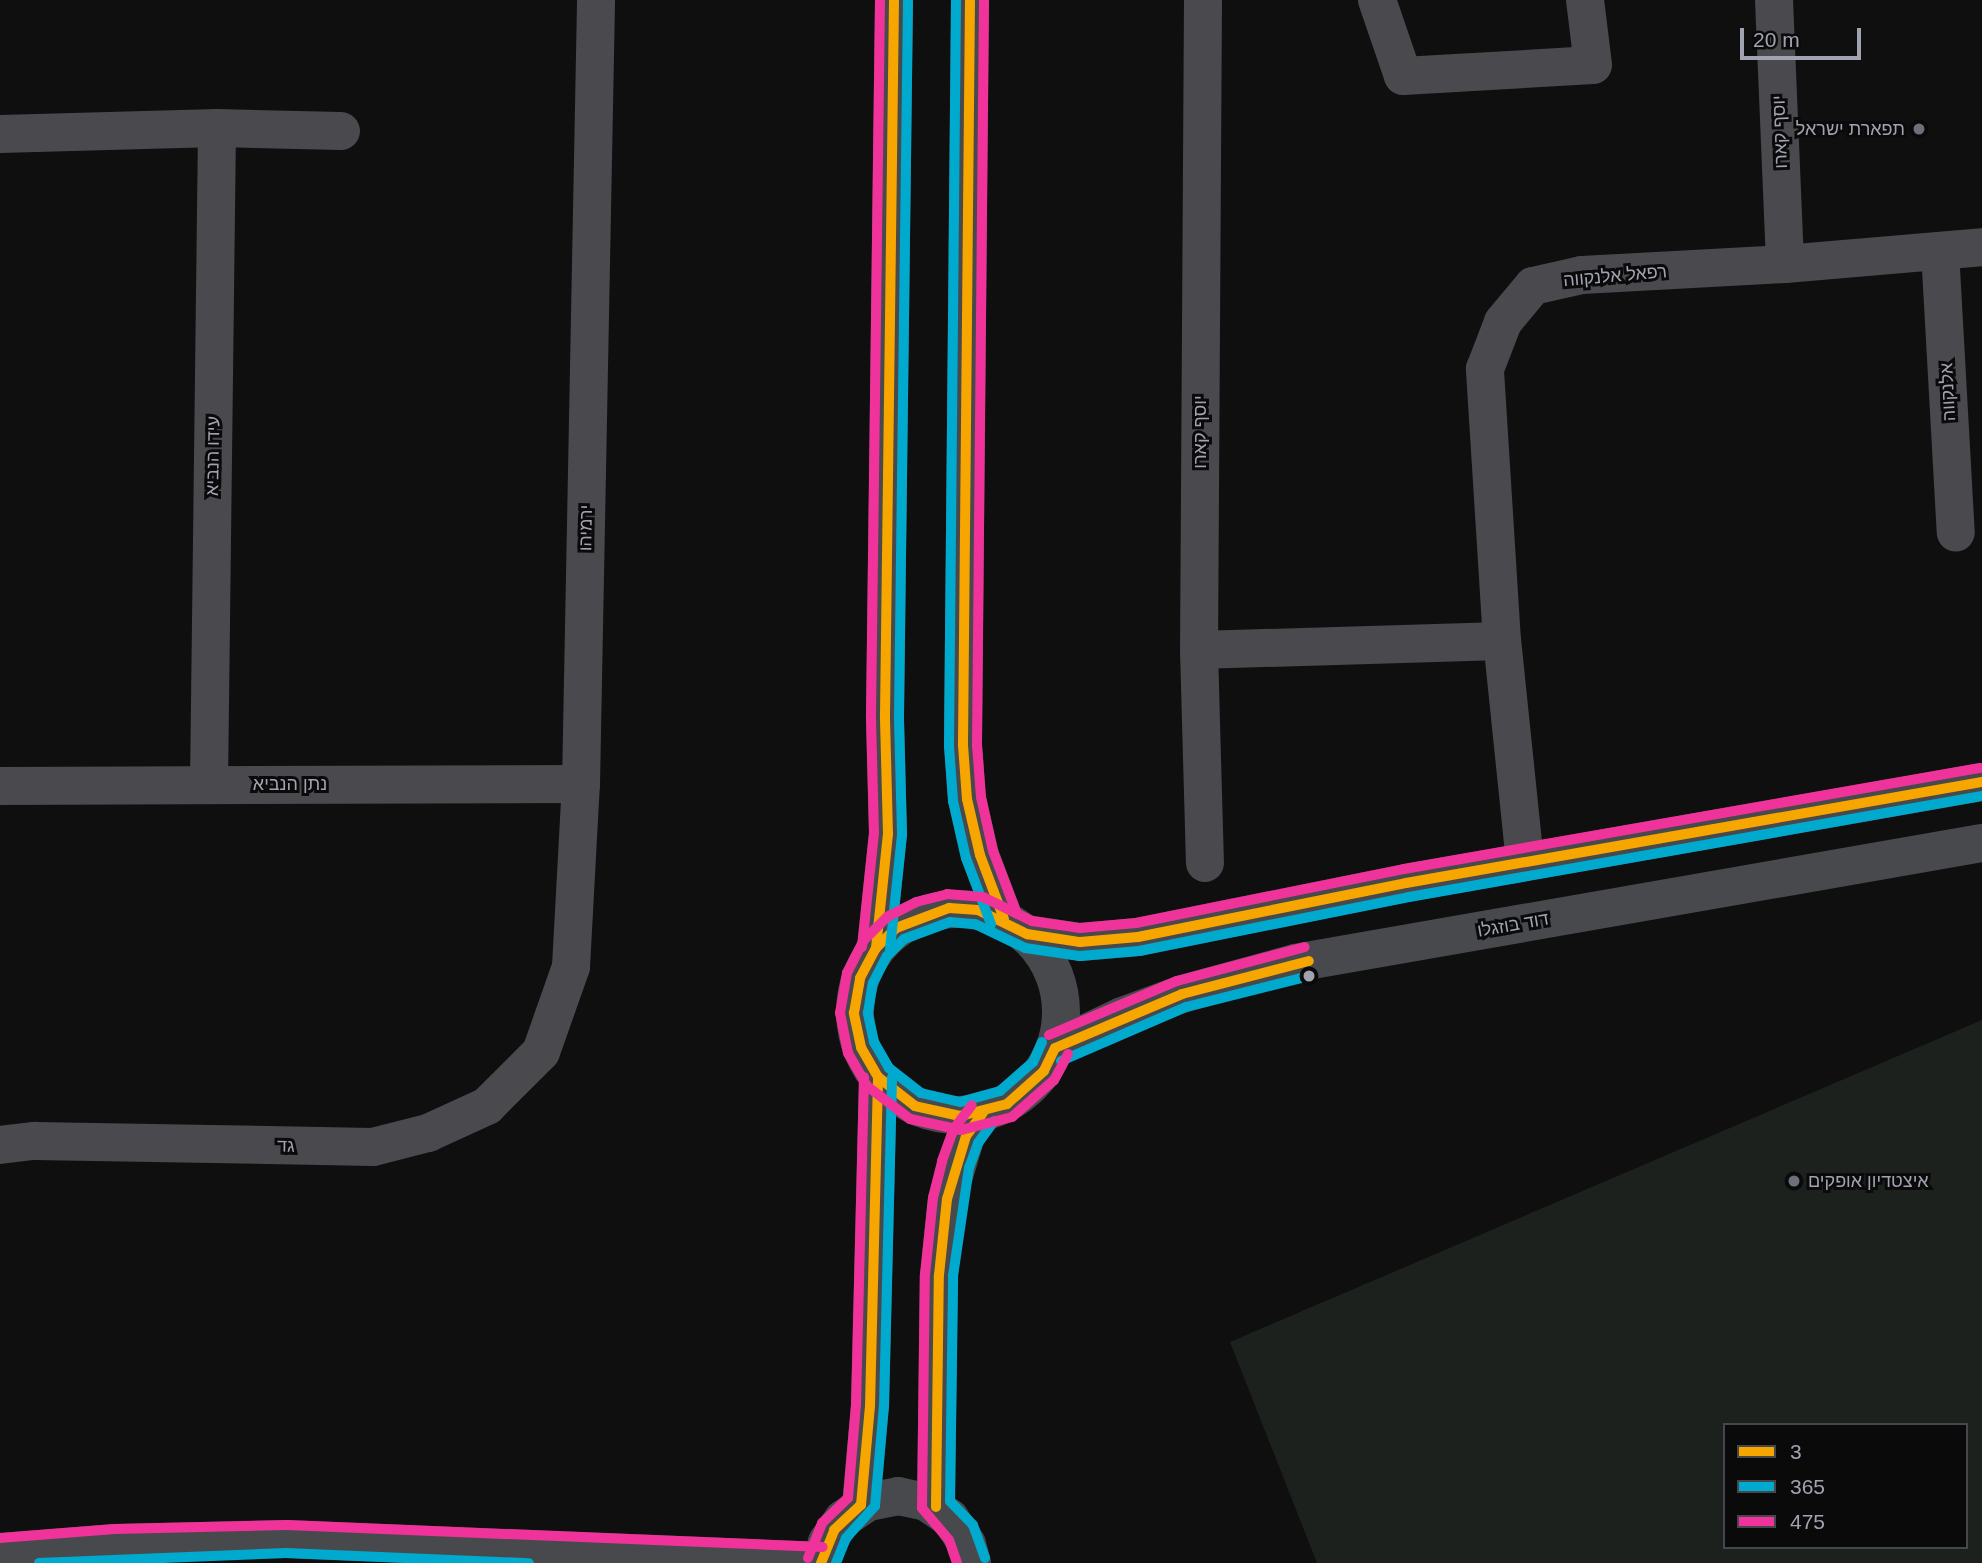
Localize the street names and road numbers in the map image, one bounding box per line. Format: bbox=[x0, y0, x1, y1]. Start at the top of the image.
street label: יוסף קארו bbox=[1768, 95, 1792, 169]
street label: רפאל אלנקווה bbox=[1562, 261, 1668, 291]
street label: אלנקווה bbox=[1936, 362, 1960, 422]
street label: יוסף קארו bbox=[1189, 395, 1211, 469]
street label: עידו הנביא bbox=[202, 416, 224, 496]
street label: ירמיהו bbox=[575, 505, 597, 551]
street label: נתן הנביא bbox=[253, 773, 327, 795]
street label: דוד בוזגלו bbox=[1476, 908, 1550, 942]
street label: גד bbox=[277, 1135, 295, 1157]

